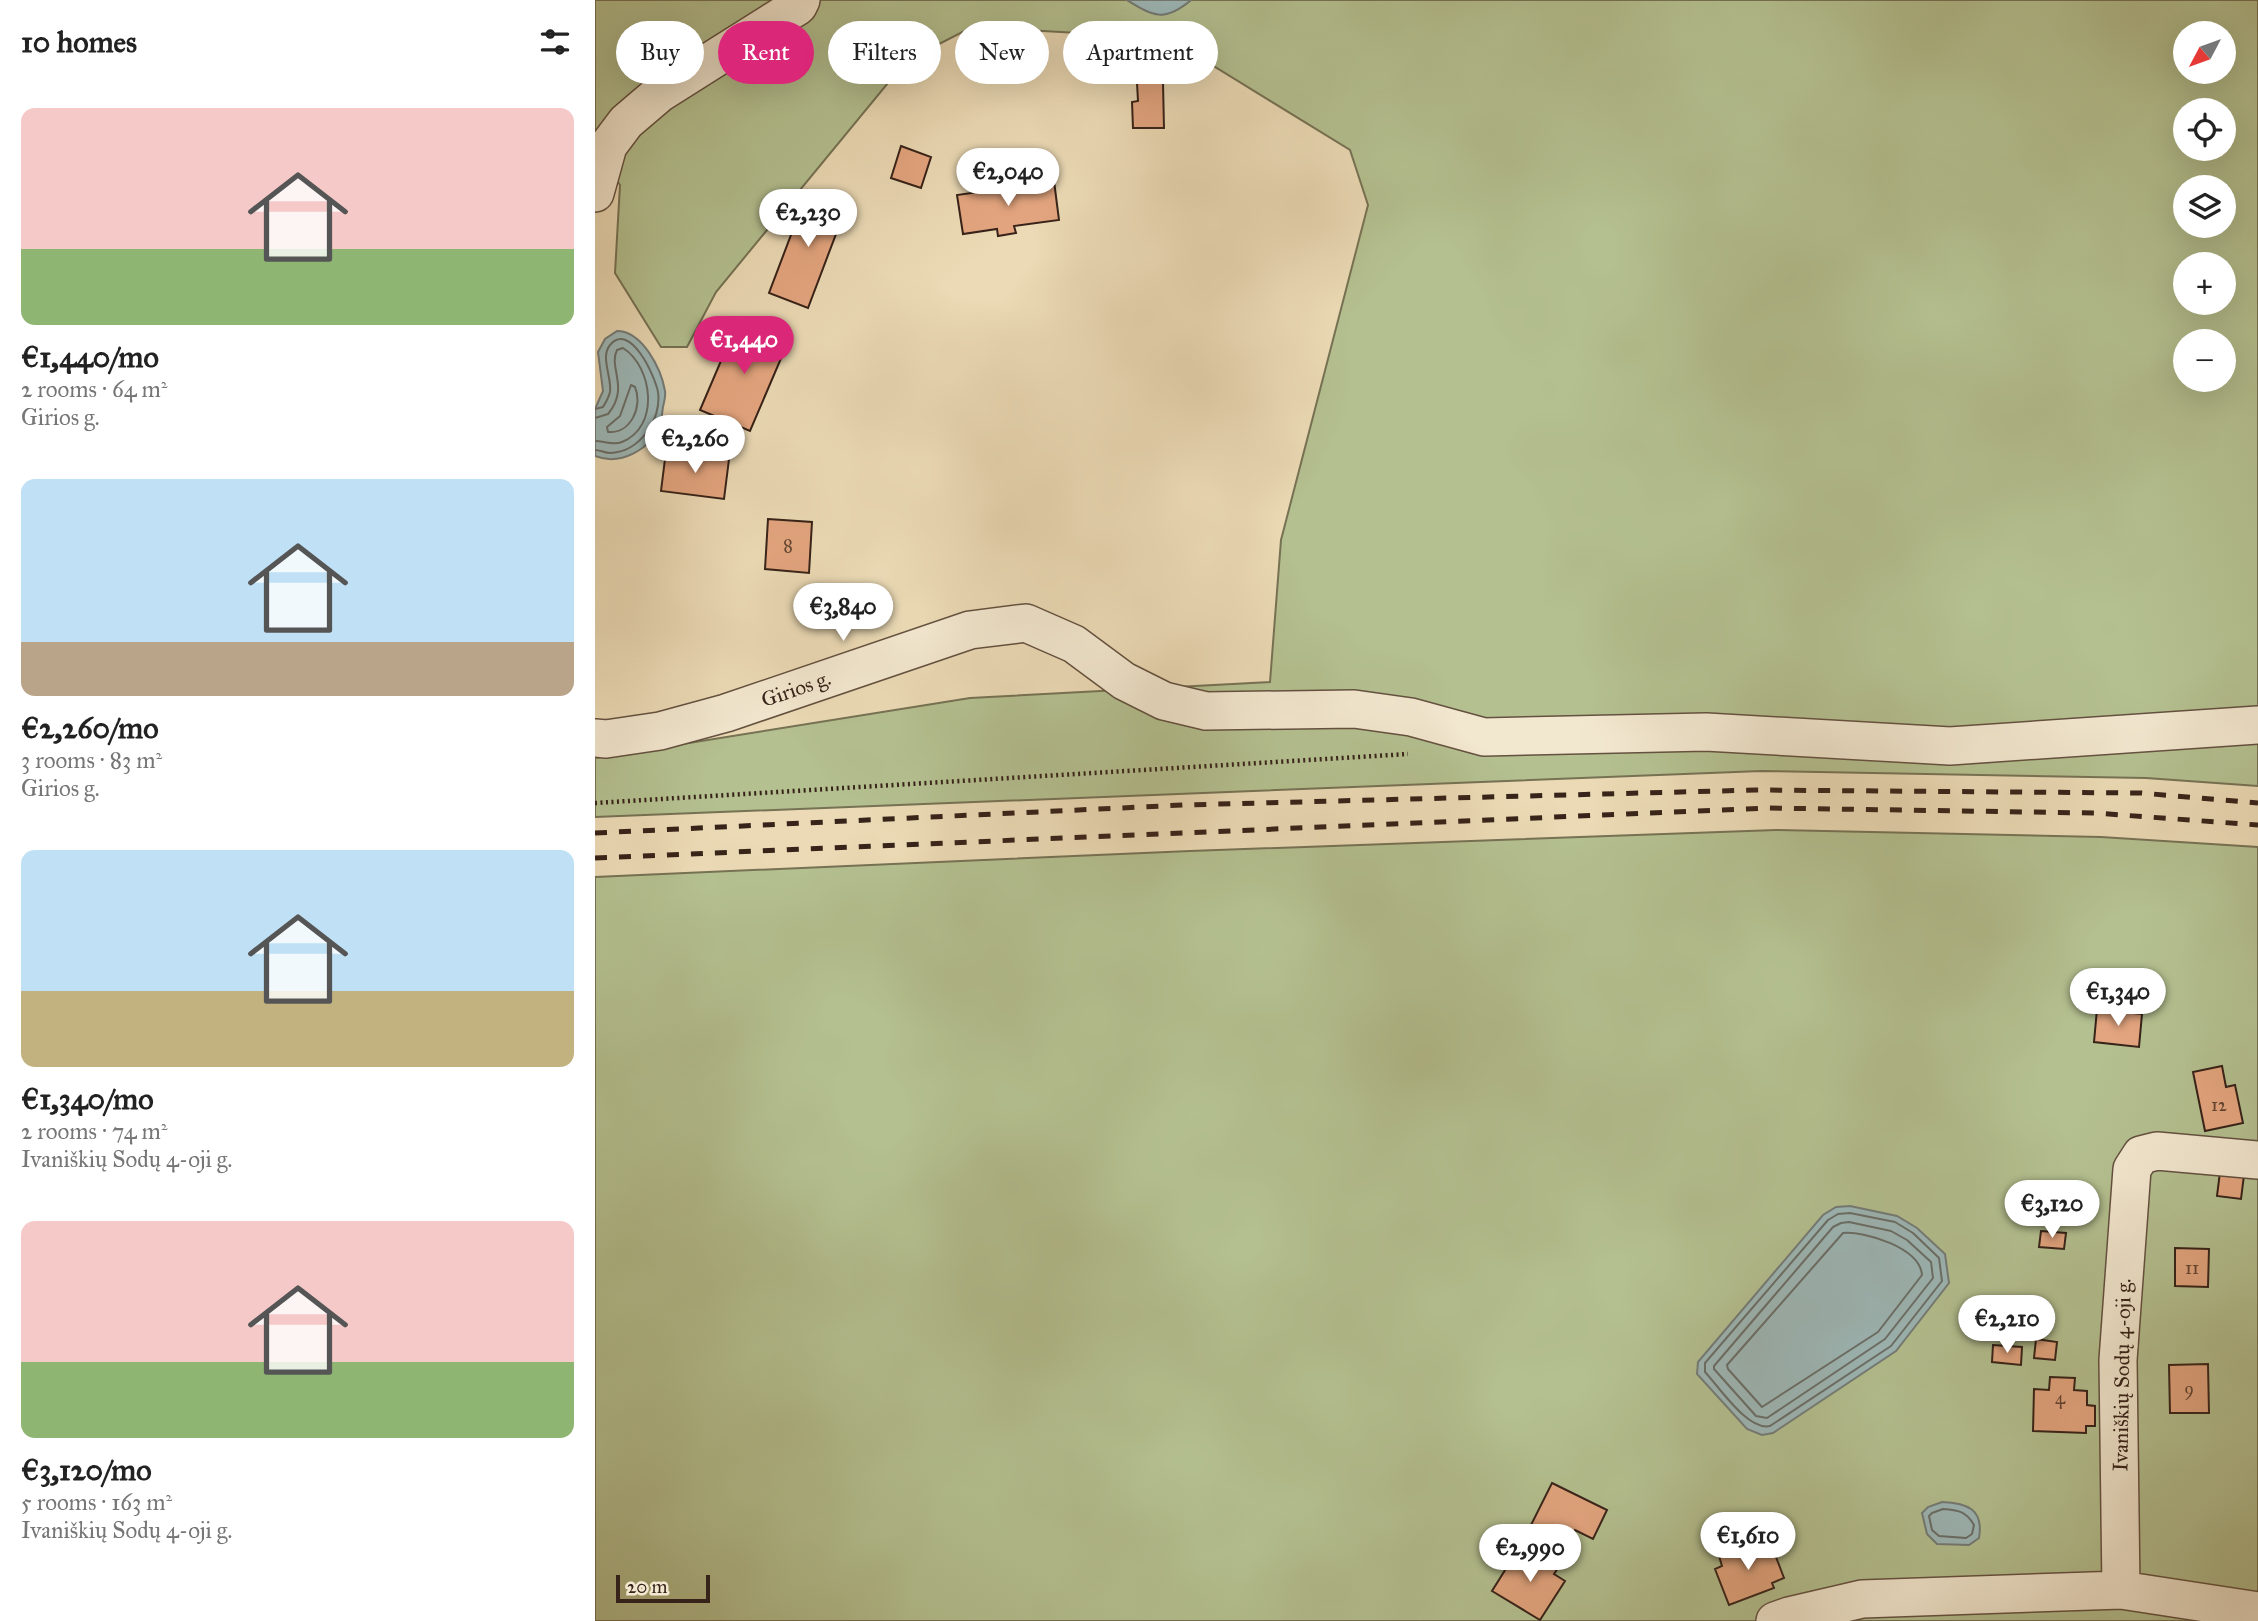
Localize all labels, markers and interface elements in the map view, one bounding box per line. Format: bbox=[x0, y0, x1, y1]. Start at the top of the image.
chip: Buy bbox=[616, 21, 704, 84]
chip: Rent bbox=[718, 21, 814, 84]
chip: Filters bbox=[828, 21, 941, 84]
chip: New bbox=[955, 21, 1049, 84]
chip: Apartment bbox=[1063, 21, 1218, 84]
north arrow bbox=[2173, 21, 2237, 84]
map controls bbox=[2173, 21, 2236, 392]
icon: filters bbox=[536, 23, 574, 61]
text: 10 homes bbox=[21, 24, 137, 60]
button: locate bbox=[2173, 98, 2236, 161]
pin: €2,040 bbox=[951, 148, 1065, 208]
icon: home bbox=[235, 154, 361, 280]
text: €2,040 bbox=[972, 157, 1044, 185]
button: layers bbox=[2173, 175, 2236, 238]
pin: €2,230 bbox=[751, 190, 865, 249]
text: €2,230 bbox=[775, 198, 841, 226]
button: + bbox=[2173, 252, 2236, 315]
pin: €1,440 bbox=[687, 316, 801, 376]
text: €1,440 bbox=[710, 325, 778, 353]
button: − bbox=[2173, 329, 2236, 392]
text: €1,440/mo bbox=[21, 339, 159, 375]
text: 2 rooms · 64 m² bbox=[21, 375, 167, 403]
text: Girios g. bbox=[21, 403, 100, 431]
pin: €2,260 bbox=[638, 416, 752, 475]
text: €2,260 bbox=[661, 424, 729, 452]
icon: home bbox=[235, 525, 361, 651]
house number: 8 bbox=[783, 535, 793, 557]
pin: €3,840 bbox=[786, 584, 900, 643]
text: €3,840 bbox=[809, 592, 877, 620]
street label: Girios g. bbox=[758, 665, 834, 713]
text: €2,260/mo bbox=[21, 710, 159, 746]
text: 3 rooms · 83 m² bbox=[21, 746, 162, 774]
text: Girios g. bbox=[21, 774, 100, 802]
icon: home bbox=[235, 896, 361, 1022]
pin: €1,340 bbox=[2061, 968, 2175, 1028]
text: €1,340 bbox=[2086, 977, 2150, 1005]
text: €1,340/mo bbox=[21, 1081, 153, 1117]
house number: 12 bbox=[2211, 1094, 2227, 1116]
text: 2 rooms · 74 m² bbox=[21, 1117, 167, 1145]
text: Ivaniškių Sodų 4-oji g. bbox=[21, 1145, 232, 1173]
pin: €3,120 bbox=[1995, 1180, 2109, 1240]
text: €3,120 bbox=[2021, 1189, 2083, 1217]
house number: 11 bbox=[2185, 1257, 2199, 1279]
icon: home bbox=[235, 1267, 361, 1393]
street label: Ivaniškių Sodų 4-oji g. bbox=[2107, 1278, 2137, 1472]
pin: €2,210 bbox=[1950, 1296, 2064, 1355]
text: €2,210 bbox=[1974, 1304, 2040, 1332]
house number: 9 bbox=[2184, 1378, 2194, 1400]
house number: 4 bbox=[2055, 1387, 2066, 1409]
text: €3,120/mo bbox=[21, 1452, 152, 1488]
text: 5 rooms · 163 m² bbox=[21, 1488, 172, 1516]
pin: €1,610 bbox=[1691, 1512, 1805, 1572]
text: Ivaniškių Sodų 4-oji g. bbox=[21, 1516, 232, 1544]
text: €1,610 bbox=[1716, 1521, 1780, 1549]
pin: €2,990 bbox=[1473, 1524, 1587, 1584]
text: €2,990 bbox=[1495, 1533, 1565, 1561]
scale bar bbox=[616, 1572, 711, 1604]
text: 20 m bbox=[627, 1575, 668, 1598]

